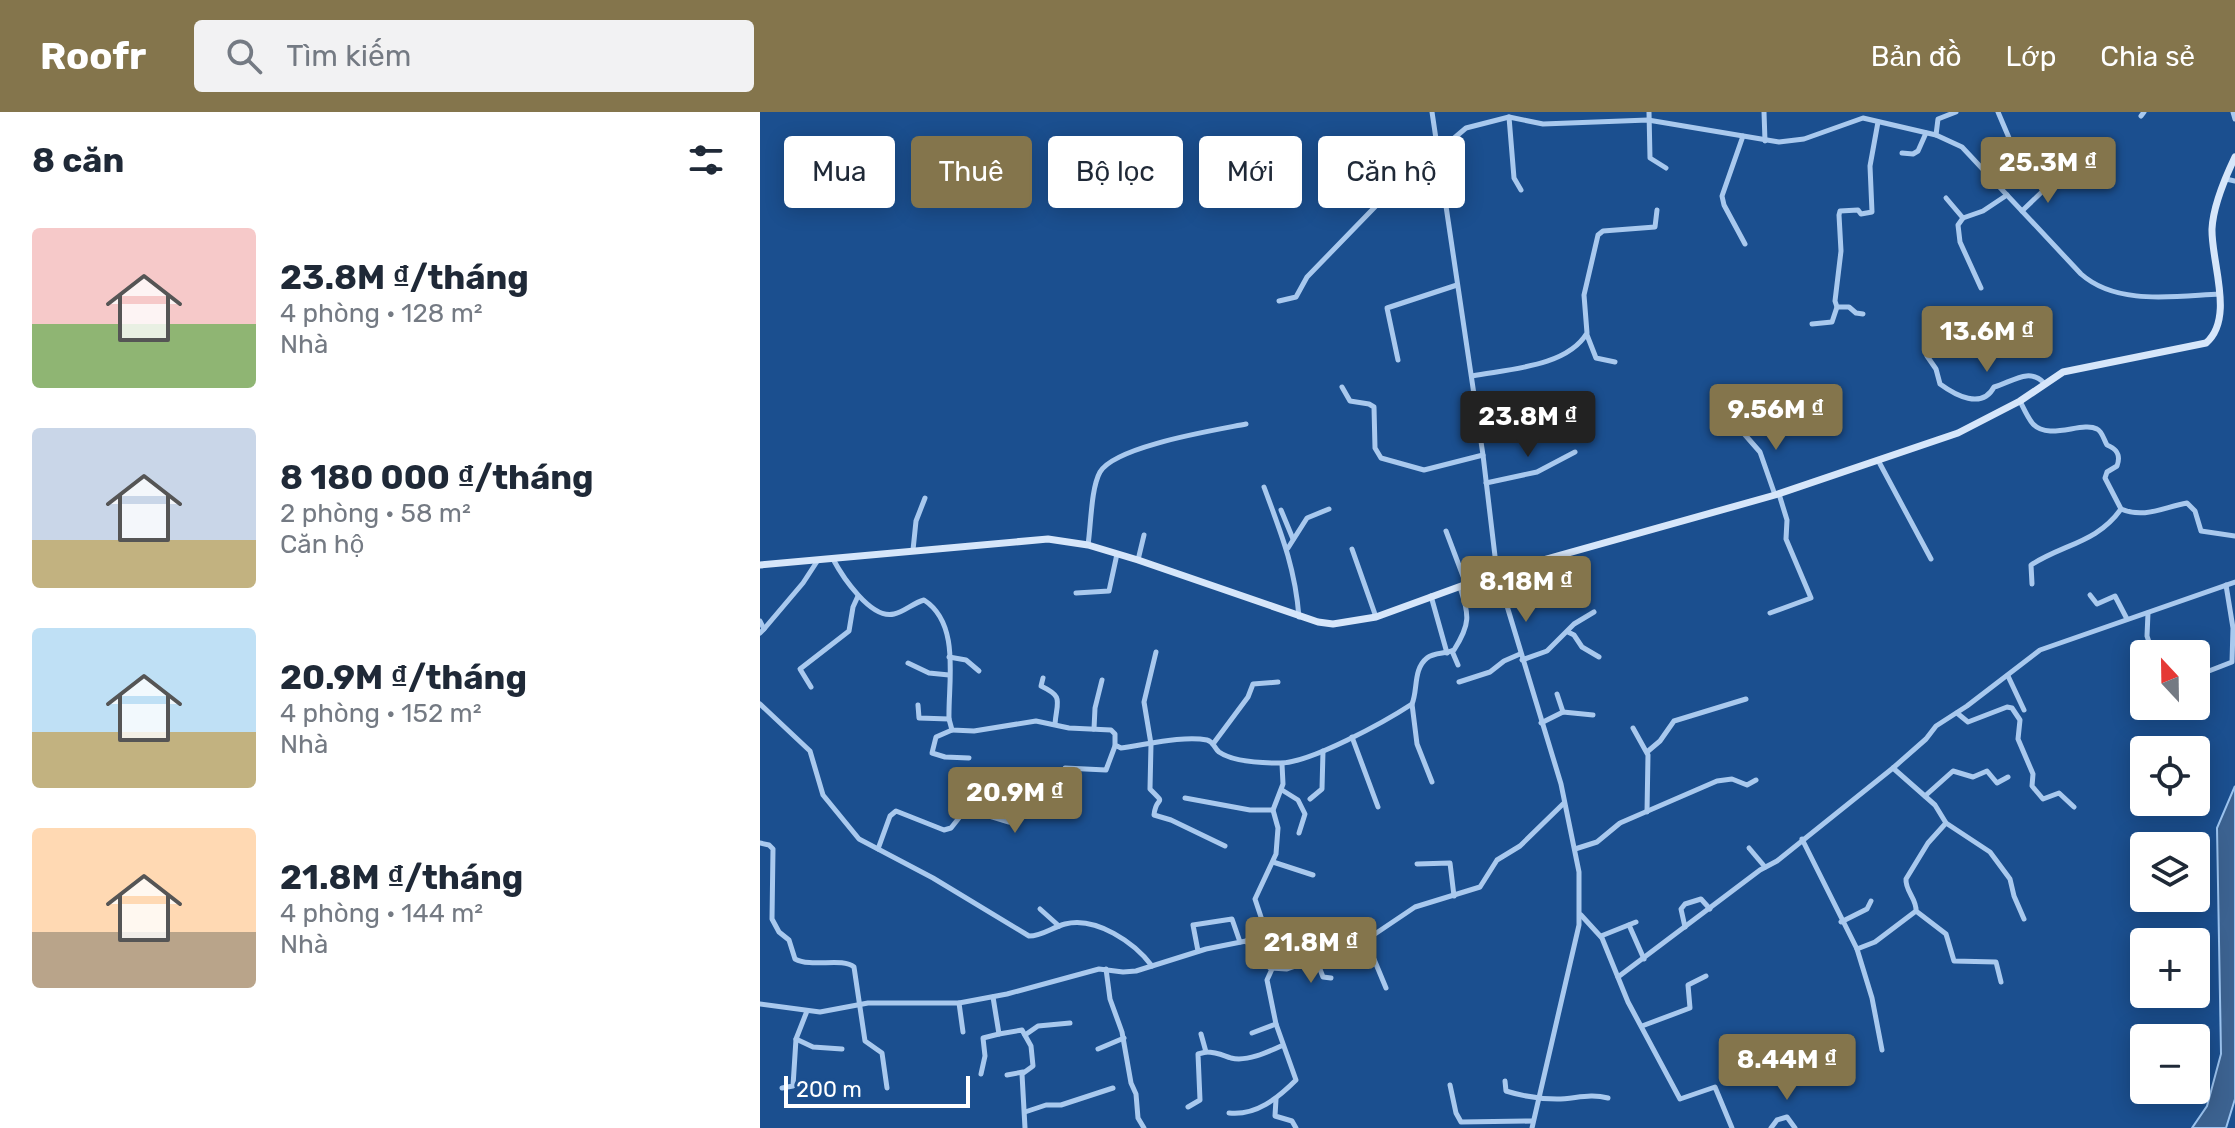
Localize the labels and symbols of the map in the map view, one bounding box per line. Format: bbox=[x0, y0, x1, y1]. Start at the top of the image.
pin: 25.3M ₫ bbox=[1974, 137, 2122, 205]
pin: 13.6M ₫ bbox=[1913, 306, 2061, 374]
pin: 9.56M ₫ bbox=[1702, 384, 1850, 452]
pin: 23.8M ₫ bbox=[1454, 391, 1602, 459]
pin: 8.18M ₫ bbox=[1452, 556, 1600, 624]
north arrow bbox=[2130, 640, 2210, 720]
pin: 20.9M ₫ bbox=[941, 767, 1089, 835]
pin: 21.8M ₫ bbox=[1237, 917, 1385, 985]
pin: 8.44M ₫ bbox=[1713, 1034, 1861, 1102]
scale bar bbox=[784, 1072, 970, 1108]

